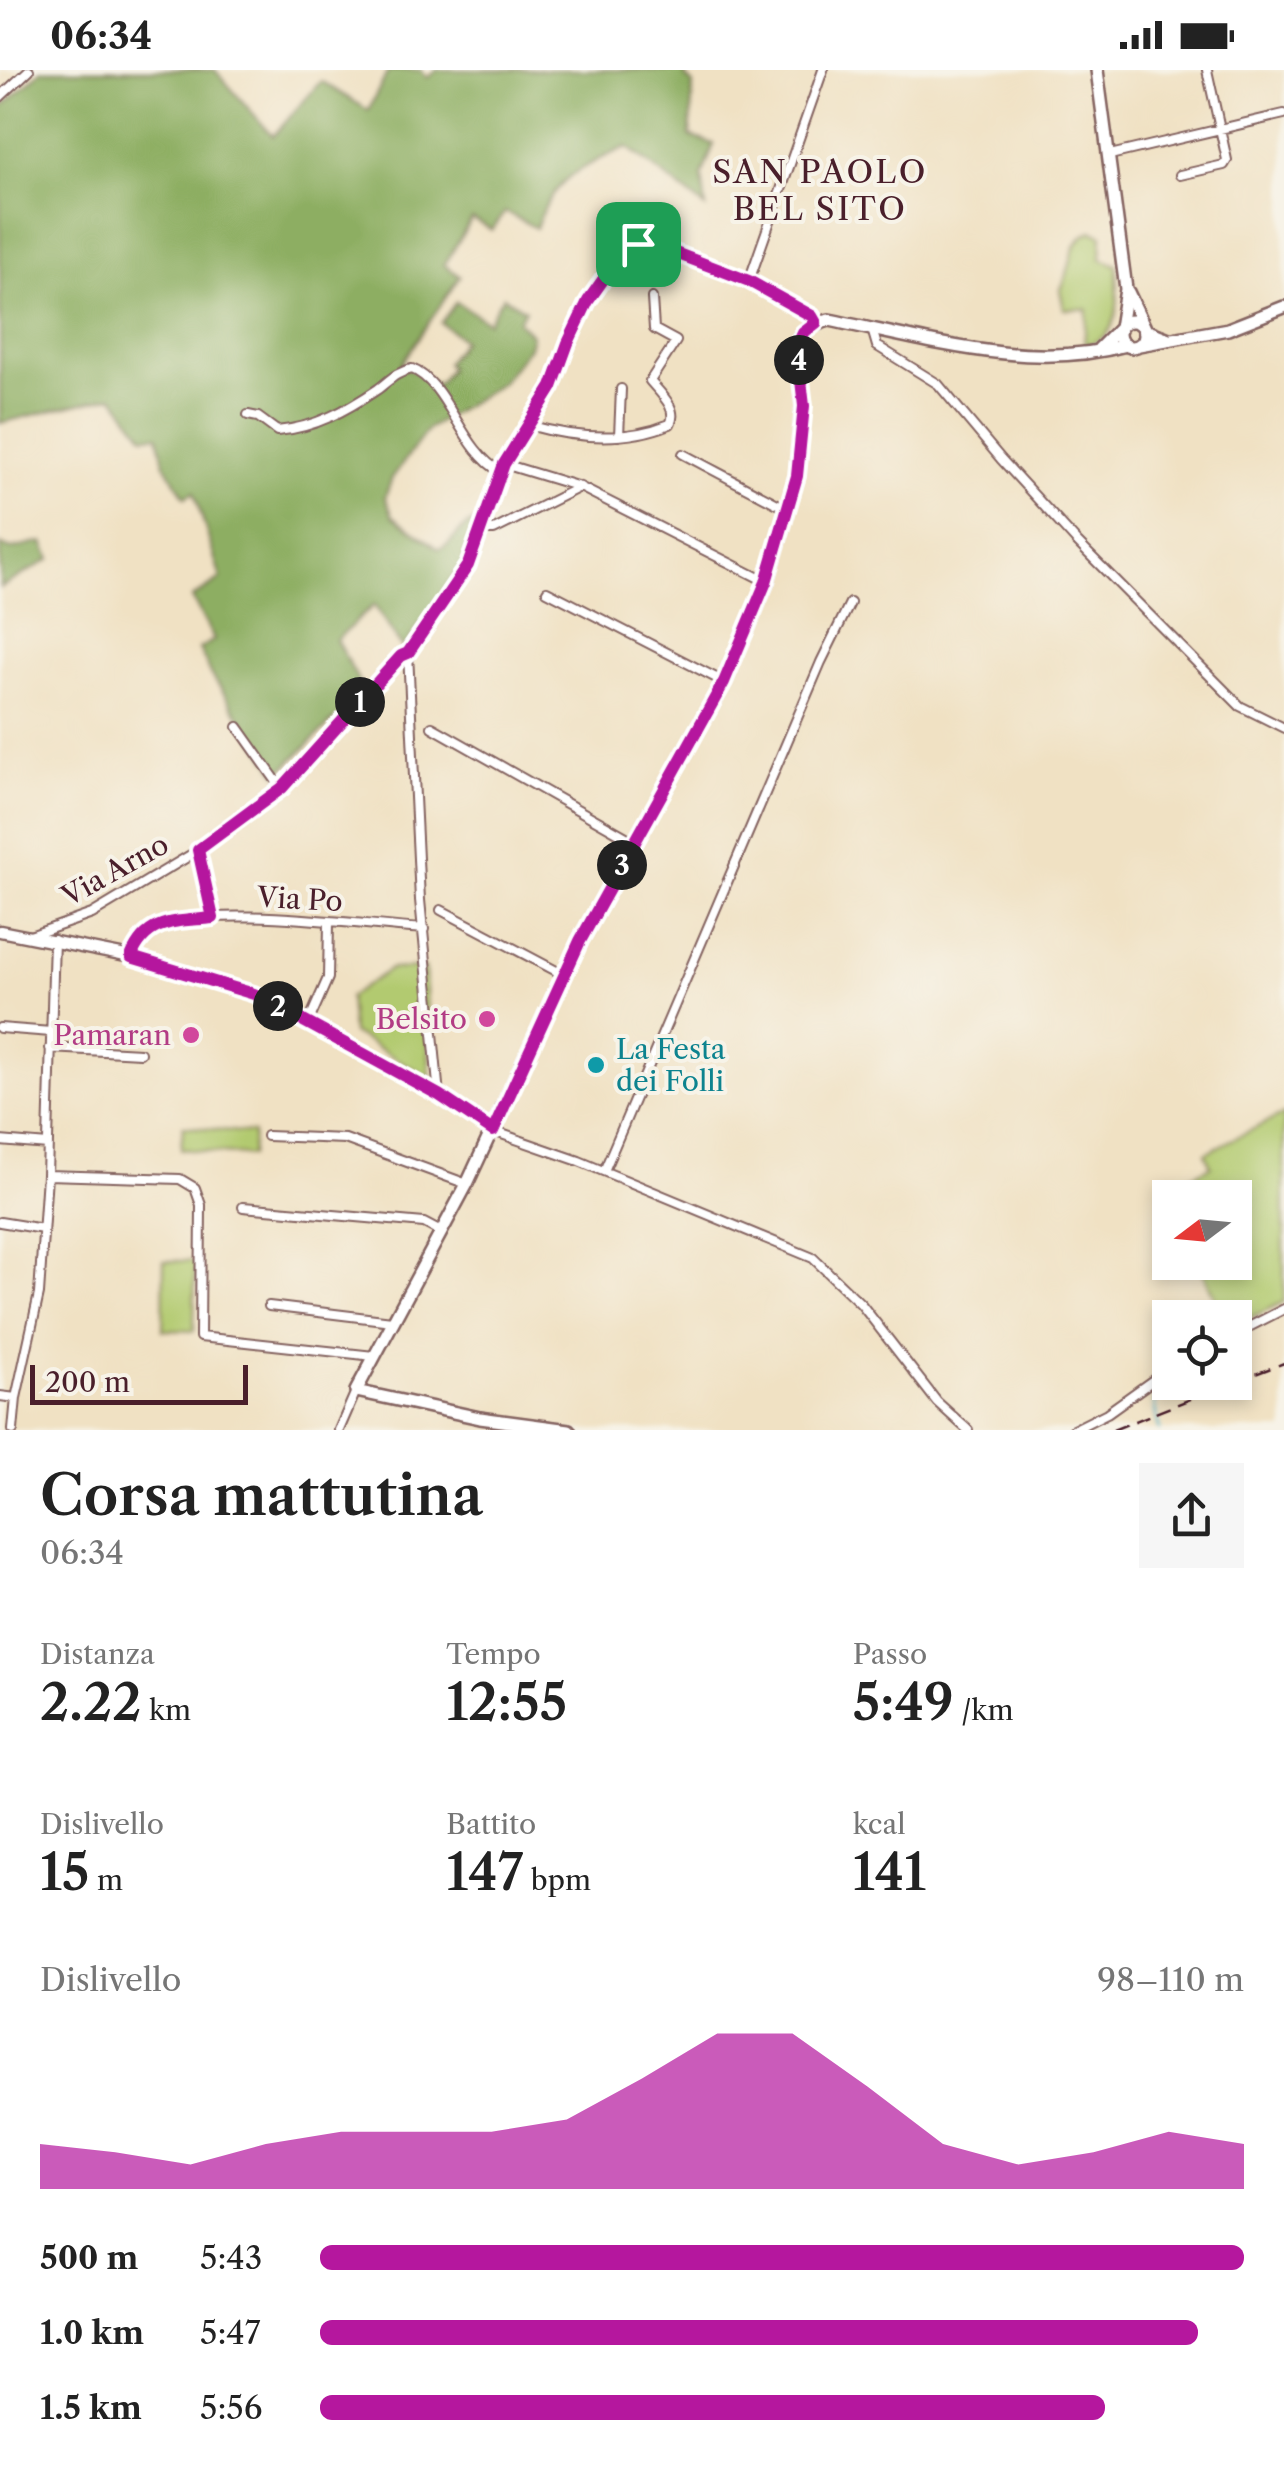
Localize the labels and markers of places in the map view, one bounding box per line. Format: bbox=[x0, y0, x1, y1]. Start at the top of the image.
pin bbox=[596, 202, 681, 287]
pin: 4 bbox=[774, 335, 824, 385]
pin: 1 bbox=[335, 677, 385, 727]
pin: 3 bbox=[597, 840, 647, 890]
pin: 2 bbox=[253, 981, 303, 1031]
place label: Belsito bbox=[376, 1002, 467, 1036]
marker: Belsito bbox=[476, 1008, 498, 1030]
place label: Pamaran bbox=[53, 1018, 171, 1052]
marker: Pamaran bbox=[180, 1024, 202, 1046]
place label: La Festa dei Folli bbox=[616, 1032, 726, 1098]
marker: La Festa dei Folli bbox=[585, 1054, 607, 1076]

